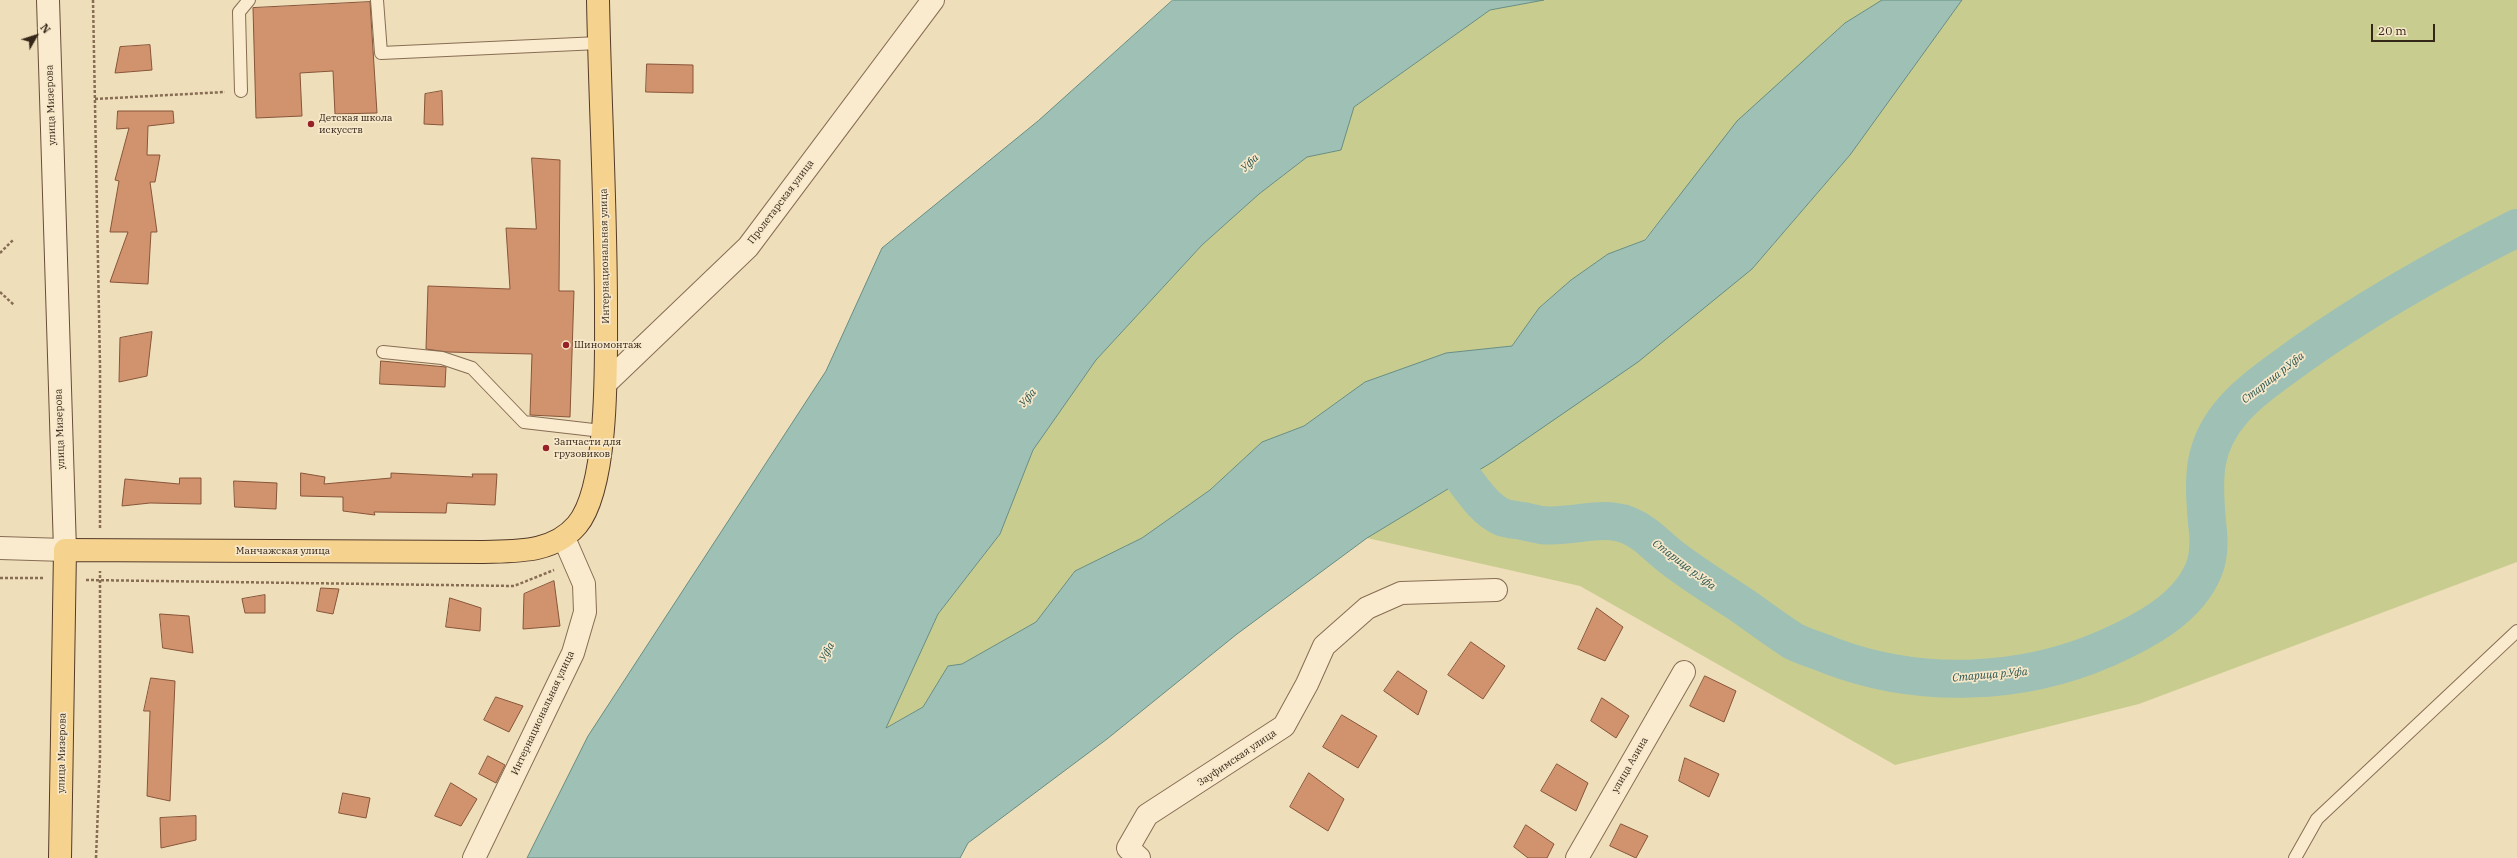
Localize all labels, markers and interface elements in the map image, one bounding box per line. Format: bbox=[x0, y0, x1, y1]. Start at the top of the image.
north arrow bbox=[16, 16, 56, 56]
scale bar bbox=[2373, 16, 2437, 42]
text: N bbox=[37, 21, 53, 36]
text: 20 m bbox=[2378, 23, 2407, 38]
street label: улица Мизерова bbox=[44, 64, 58, 146]
place label: Детская школа искусств bbox=[319, 112, 392, 136]
marker: Детская школа искусств bbox=[306, 119, 316, 129]
water label: Уфа bbox=[1238, 151, 1262, 175]
street label: Пролетарская улица bbox=[745, 158, 817, 246]
street label: Интернациональная улица bbox=[598, 188, 612, 324]
place label: Шиномонтаж bbox=[574, 339, 641, 351]
marker: Шиномонтаж bbox=[561, 340, 571, 350]
water label: Старица р.Уфа bbox=[2239, 349, 2307, 407]
water label: Уфа bbox=[1017, 386, 1039, 410]
street label: улица Мизерова bbox=[53, 388, 67, 470]
place label: Запчасти для грузовиков bbox=[554, 436, 621, 460]
marker: Запчасти для грузовиков bbox=[541, 443, 551, 453]
water label: Старица р.Уфа bbox=[1650, 537, 1718, 593]
street label: Манчажская улица bbox=[236, 545, 330, 557]
water label: Уфа bbox=[817, 640, 837, 664]
street label: Интернациональная улица bbox=[509, 649, 577, 777]
water label: Старица р.Уфа bbox=[1952, 665, 2028, 685]
street label: улица Мизерова bbox=[55, 713, 69, 793]
street label: Зауфимская улица bbox=[1195, 727, 1279, 789]
street label: улица Азина bbox=[1609, 735, 1651, 795]

